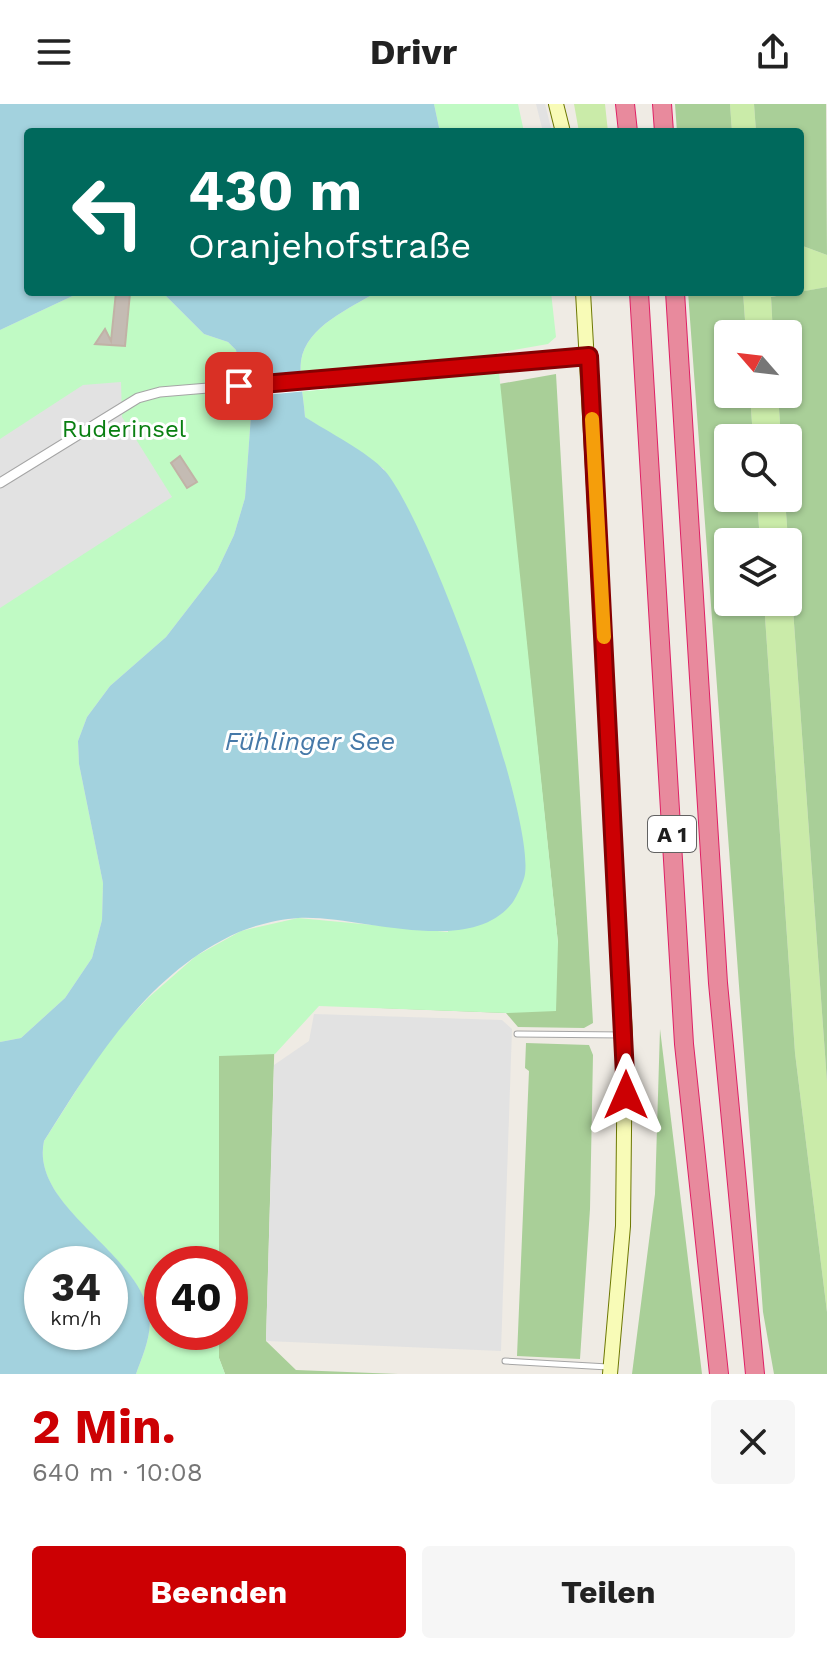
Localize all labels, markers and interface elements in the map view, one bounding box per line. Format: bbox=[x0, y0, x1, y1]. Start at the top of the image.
icon: menu bbox=[32, 30, 76, 74]
icon: share bbox=[751, 30, 795, 74]
text: Drivr bbox=[370, 31, 457, 73]
text: 430 m bbox=[188, 158, 362, 224]
icon: left bbox=[56, 160, 160, 264]
text: Oranjehofstraße bbox=[188, 225, 471, 267]
north arrow bbox=[714, 320, 802, 408]
map controls bbox=[714, 320, 802, 616]
pin bbox=[205, 352, 273, 420]
icon: arrive bbox=[217, 364, 261, 408]
park label: Ruderinsel bbox=[62, 415, 187, 443]
button: search bbox=[714, 424, 802, 512]
button: layers bbox=[714, 528, 802, 616]
water label: Fühlinger See bbox=[225, 726, 395, 756]
road number: A 1 bbox=[648, 816, 696, 852]
position arrow bbox=[584, 1053, 668, 1137]
speed limit sign: 40 bbox=[144, 1246, 248, 1350]
text: 34 bbox=[51, 1264, 101, 1311]
text: km/h bbox=[50, 1306, 102, 1330]
text: 2 Min. bbox=[32, 1398, 176, 1455]
button: close bbox=[711, 1400, 795, 1484]
text: 640 m · 10:08 bbox=[32, 1457, 203, 1487]
button: Beenden bbox=[32, 1546, 406, 1638]
button: Teilen bbox=[422, 1546, 795, 1638]

